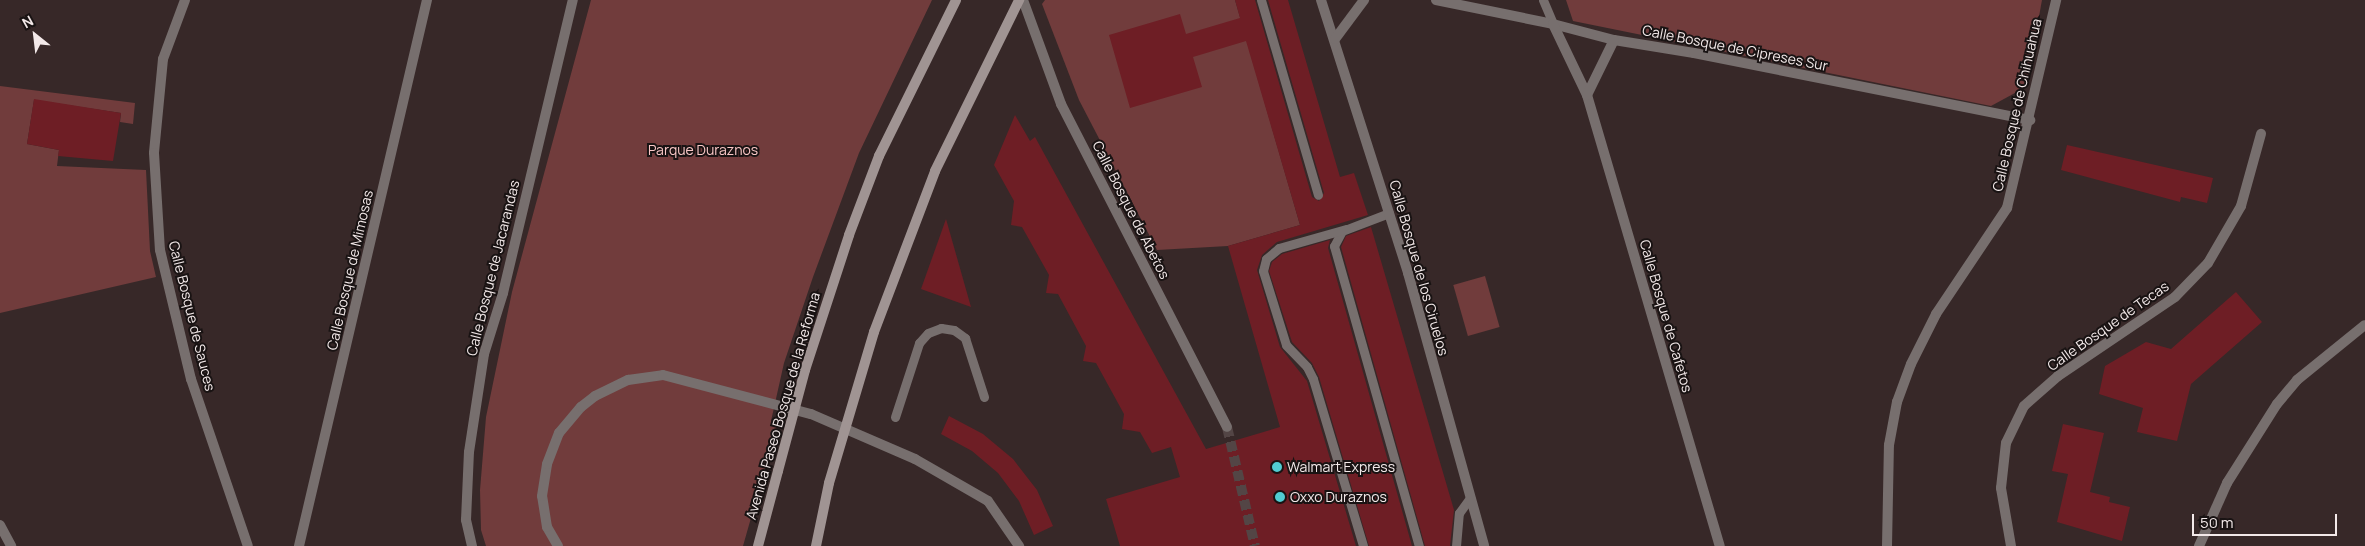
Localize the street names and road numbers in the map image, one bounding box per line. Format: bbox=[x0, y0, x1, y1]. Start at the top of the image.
street label: Calle Bosque de Chihuahua bbox=[1989, 17, 2045, 193]
street label: Calle Bosque de Cipreses Sur bbox=[1641, 22, 1829, 74]
street label: Calle Bosque de Abetos bbox=[1089, 138, 1173, 282]
street label: Calle Bosque de Jacarandas bbox=[463, 178, 523, 358]
street label: Calle Bosque de los Ciruelos bbox=[1386, 178, 1452, 358]
street label: Calle Bosque de Mimosas bbox=[323, 188, 377, 352]
street label: Calle Bosque de Cafetos bbox=[1636, 238, 1696, 394]
street label: Calle Bosque de Sauces bbox=[165, 239, 219, 393]
street label: Calle Bosque de Tecas bbox=[2044, 278, 2172, 374]
street label: Avenida Paseo Bosque de la Reforma bbox=[742, 290, 824, 522]

